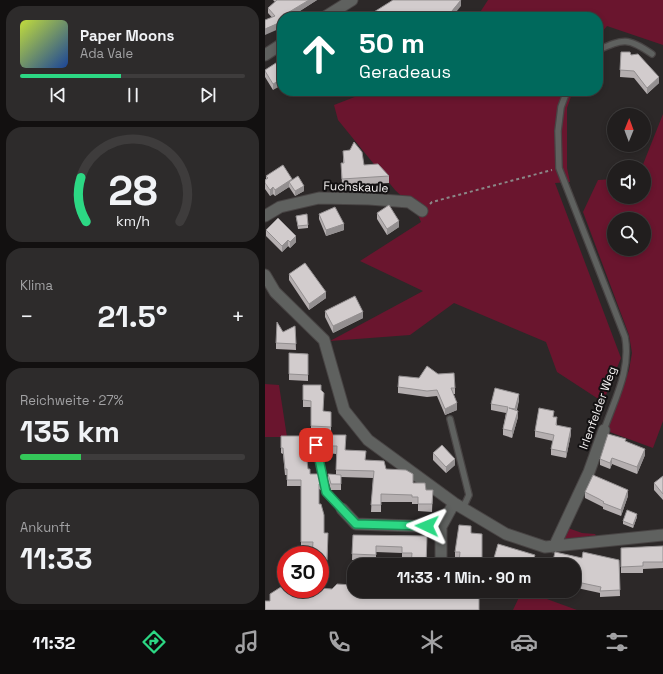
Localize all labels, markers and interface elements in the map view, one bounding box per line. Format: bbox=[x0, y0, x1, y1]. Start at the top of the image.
text: 50 m bbox=[359, 25, 425, 61]
text: Paper Moons bbox=[80, 26, 174, 45]
icon: ahead bbox=[293, 28, 345, 80]
text: Ada Vale bbox=[80, 45, 133, 62]
text: Geradeaus bbox=[359, 60, 451, 83]
icon: previous bbox=[47, 84, 69, 106]
icon: pause bbox=[122, 84, 144, 106]
icon: next bbox=[197, 84, 219, 106]
north arrow bbox=[607, 108, 651, 152]
map controls bbox=[607, 108, 651, 256]
button: sound bbox=[607, 160, 651, 204]
text: 28 bbox=[108, 164, 157, 217]
street label: Fuchskaule bbox=[323, 178, 389, 196]
text: km/h bbox=[115, 212, 150, 230]
button: search bbox=[607, 212, 651, 256]
text: Klima bbox=[20, 277, 53, 294]
text: 21.5° bbox=[97, 297, 168, 336]
text: − bbox=[20, 302, 34, 330]
text: + bbox=[231, 302, 245, 330]
street label: Irlenfelder Weg bbox=[576, 364, 620, 452]
text: Reichweite · 27% bbox=[20, 392, 124, 409]
text: 135 km bbox=[20, 412, 120, 451]
pin bbox=[299, 428, 333, 462]
icon: arrive bbox=[305, 434, 327, 456]
position arrow bbox=[406, 505, 448, 547]
text: Ankunft bbox=[20, 519, 70, 536]
text: 11:33 bbox=[20, 539, 93, 578]
speed limit sign: 30 bbox=[277, 546, 329, 598]
text: 11:33 · 1 Min. · 90 m bbox=[397, 568, 531, 587]
icon: directions bbox=[140, 628, 168, 656]
icon: music bbox=[233, 628, 261, 656]
icon: phone bbox=[325, 628, 353, 656]
icon: climate bbox=[418, 628, 446, 656]
icon: car bbox=[510, 628, 538, 656]
icon: filters bbox=[603, 628, 631, 656]
text: 11:32 bbox=[32, 631, 76, 654]

